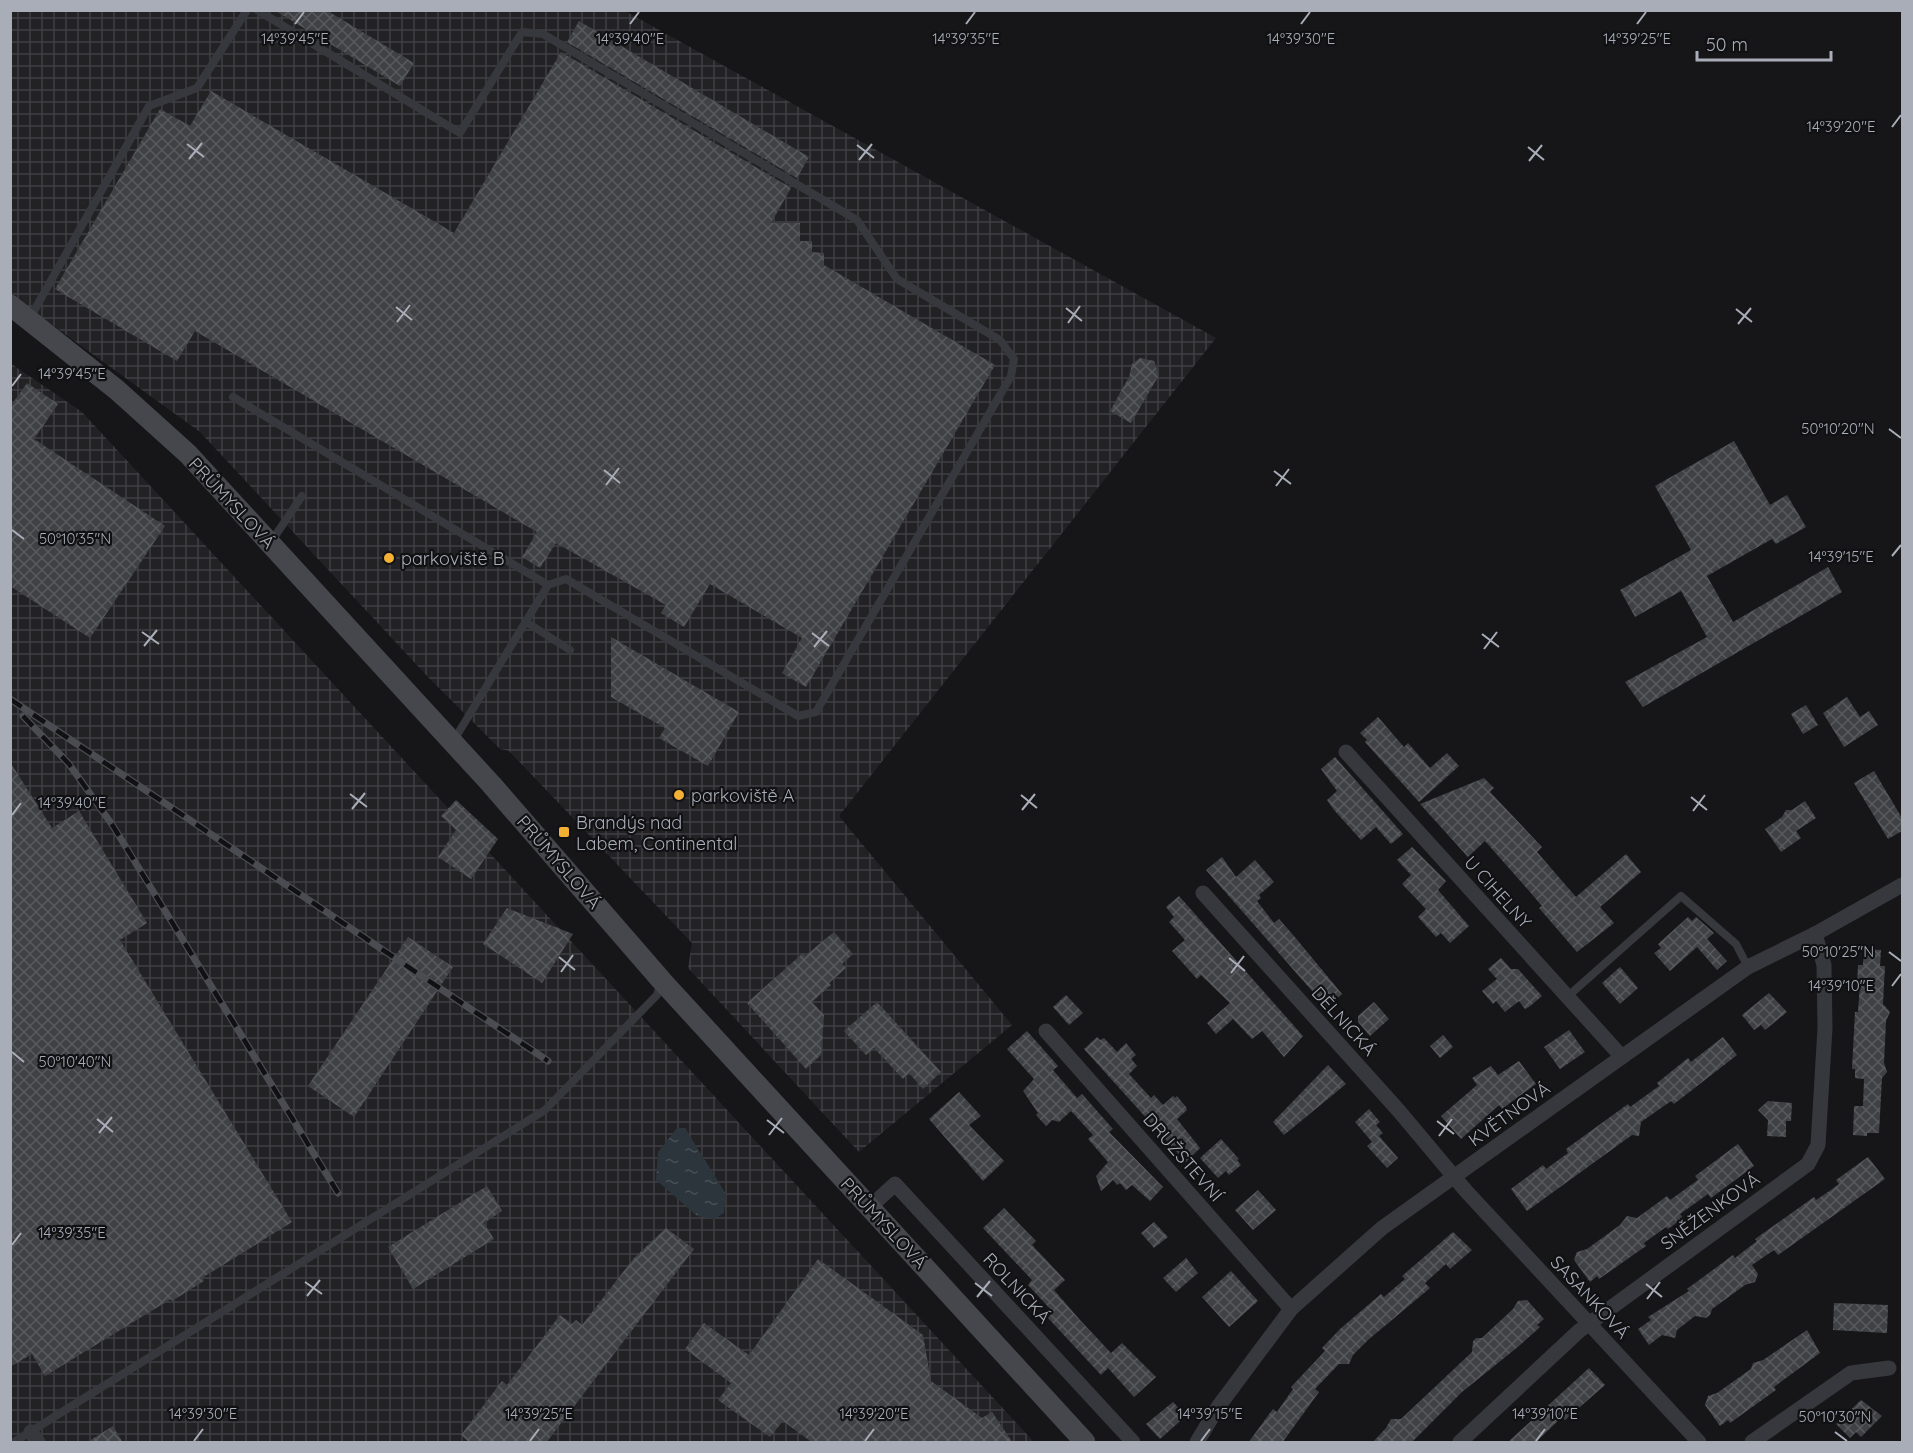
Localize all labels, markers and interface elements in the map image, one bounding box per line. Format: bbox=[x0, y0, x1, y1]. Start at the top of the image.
scale bar bbox=[1697, 24, 1830, 62]
text: 14°39'45"E bbox=[261, 29, 329, 48]
text: 14°39'40"E bbox=[596, 29, 664, 48]
text: 14°39'35"E bbox=[932, 29, 1000, 48]
text: 14°39'30"E bbox=[1267, 29, 1335, 48]
text: 14°39'25"E bbox=[1603, 29, 1671, 48]
text: 50 m bbox=[1706, 33, 1748, 56]
text: 14°39'20"E bbox=[1807, 117, 1875, 136]
text: 14°39'45"E bbox=[38, 364, 106, 383]
text: 50°10'20"N bbox=[1801, 419, 1875, 438]
street label: PRŮMYSLOVÁ bbox=[184, 452, 280, 554]
text: 50°10'35"N bbox=[39, 529, 111, 548]
place label: parkoviště B bbox=[401, 547, 504, 570]
text: 14°39'15"E bbox=[1808, 547, 1874, 566]
marker: parkoviště B bbox=[382, 551, 396, 565]
place label: parkoviště A bbox=[691, 784, 795, 807]
marker: parkoviště A bbox=[672, 788, 686, 802]
text: 14°39'40"E bbox=[38, 793, 106, 812]
street label: PRŮMYSLOVÁ bbox=[512, 810, 606, 914]
place label: Brandýs nad Labem, Continental bbox=[576, 811, 738, 855]
marker: Brandýs nad Labem, Continental bbox=[557, 825, 571, 839]
street label: U CIHELNY bbox=[1459, 851, 1537, 933]
text: 50°10'25"N bbox=[1802, 942, 1874, 961]
text: 14°39'10"E bbox=[1808, 976, 1874, 995]
street label: DĚLNICKÁ bbox=[1307, 981, 1382, 1061]
text: 50°10'40"N bbox=[39, 1052, 111, 1071]
street label: KVĚTNOVÁ bbox=[1464, 1076, 1555, 1151]
street label: DRUŽSTEVNÍ bbox=[1138, 1108, 1228, 1206]
street label: SNĚŽENKOVÁ bbox=[1656, 1167, 1764, 1255]
street label: PRŮMYSLOVÁ bbox=[836, 1172, 932, 1274]
text: 14°39'35"E bbox=[38, 1223, 106, 1242]
street label: ROLNICKÁ bbox=[978, 1248, 1056, 1328]
street label: SASANKOVÁ bbox=[1546, 1251, 1635, 1344]
text: 14°39'30"E bbox=[169, 1404, 237, 1423]
text: 14°39'25"E bbox=[505, 1404, 573, 1423]
text: 14°39'20"E bbox=[840, 1404, 908, 1423]
text: 14°39'15"E bbox=[1177, 1404, 1243, 1423]
text: 14°39'10"E bbox=[1512, 1404, 1578, 1423]
text: 50°10'30"N bbox=[1799, 1407, 1871, 1426]

